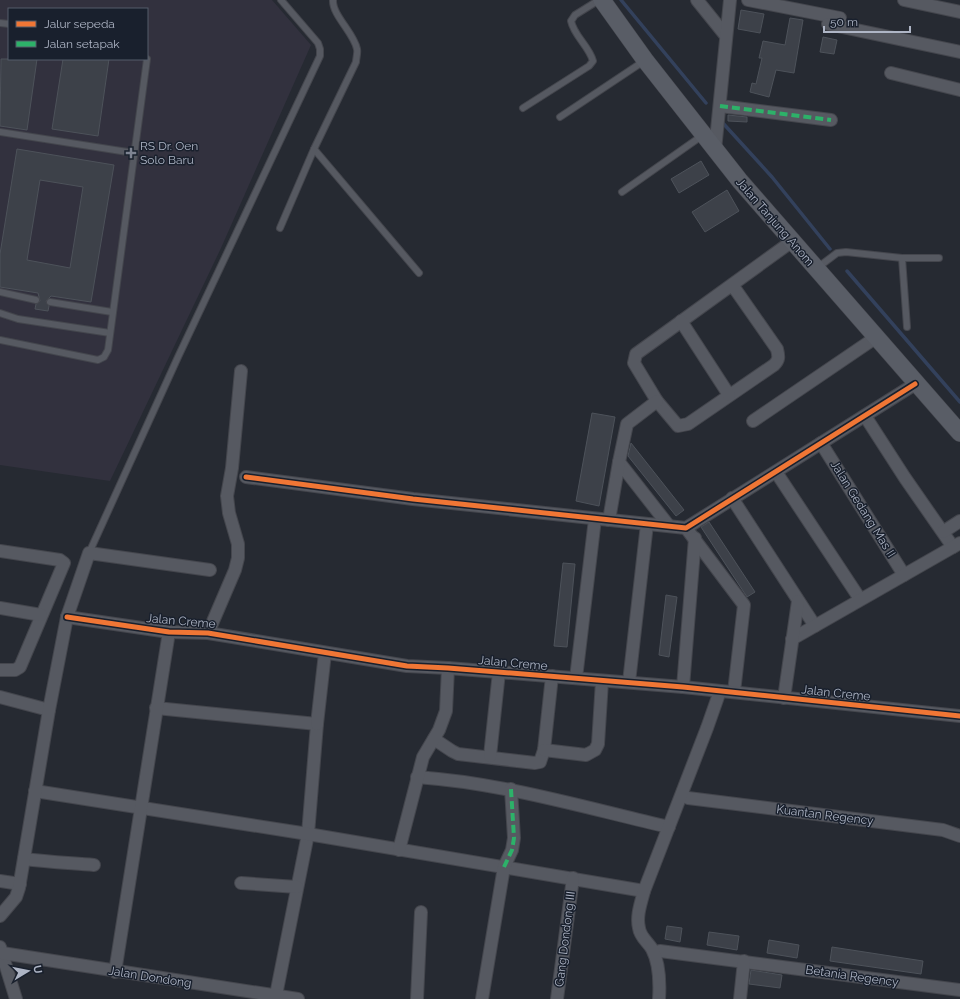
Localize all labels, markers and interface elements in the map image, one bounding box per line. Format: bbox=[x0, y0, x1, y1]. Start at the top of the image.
legend bbox=[8, 8, 148, 60]
scale bar bbox=[824, 8, 910, 34]
text: 50 m bbox=[830, 15, 858, 29]
text: Jalur sepeda bbox=[44, 17, 115, 31]
text: Jalan setapak bbox=[44, 37, 120, 51]
place label: RS Dr. Oen Solo Baru bbox=[140, 139, 198, 167]
marker: RS Dr. Oen Solo Baru bbox=[125, 147, 137, 159]
street label: Jalan Tanjung Anom bbox=[733, 175, 817, 269]
street label: Jalan Gedang Mas II bbox=[828, 458, 898, 560]
street label: Jalan Creme bbox=[146, 611, 216, 631]
street label: Jalan Creme bbox=[478, 653, 548, 673]
street label: Jalan Creme bbox=[801, 682, 871, 704]
street label: Kuantan Regency bbox=[776, 802, 875, 828]
street label: Gang Dondong III bbox=[552, 890, 578, 988]
north arrow bbox=[8, 951, 48, 991]
street label: Betania Regency bbox=[805, 963, 900, 990]
text: U bbox=[30, 964, 44, 975]
street label: Jalan Dondong bbox=[108, 964, 192, 990]

